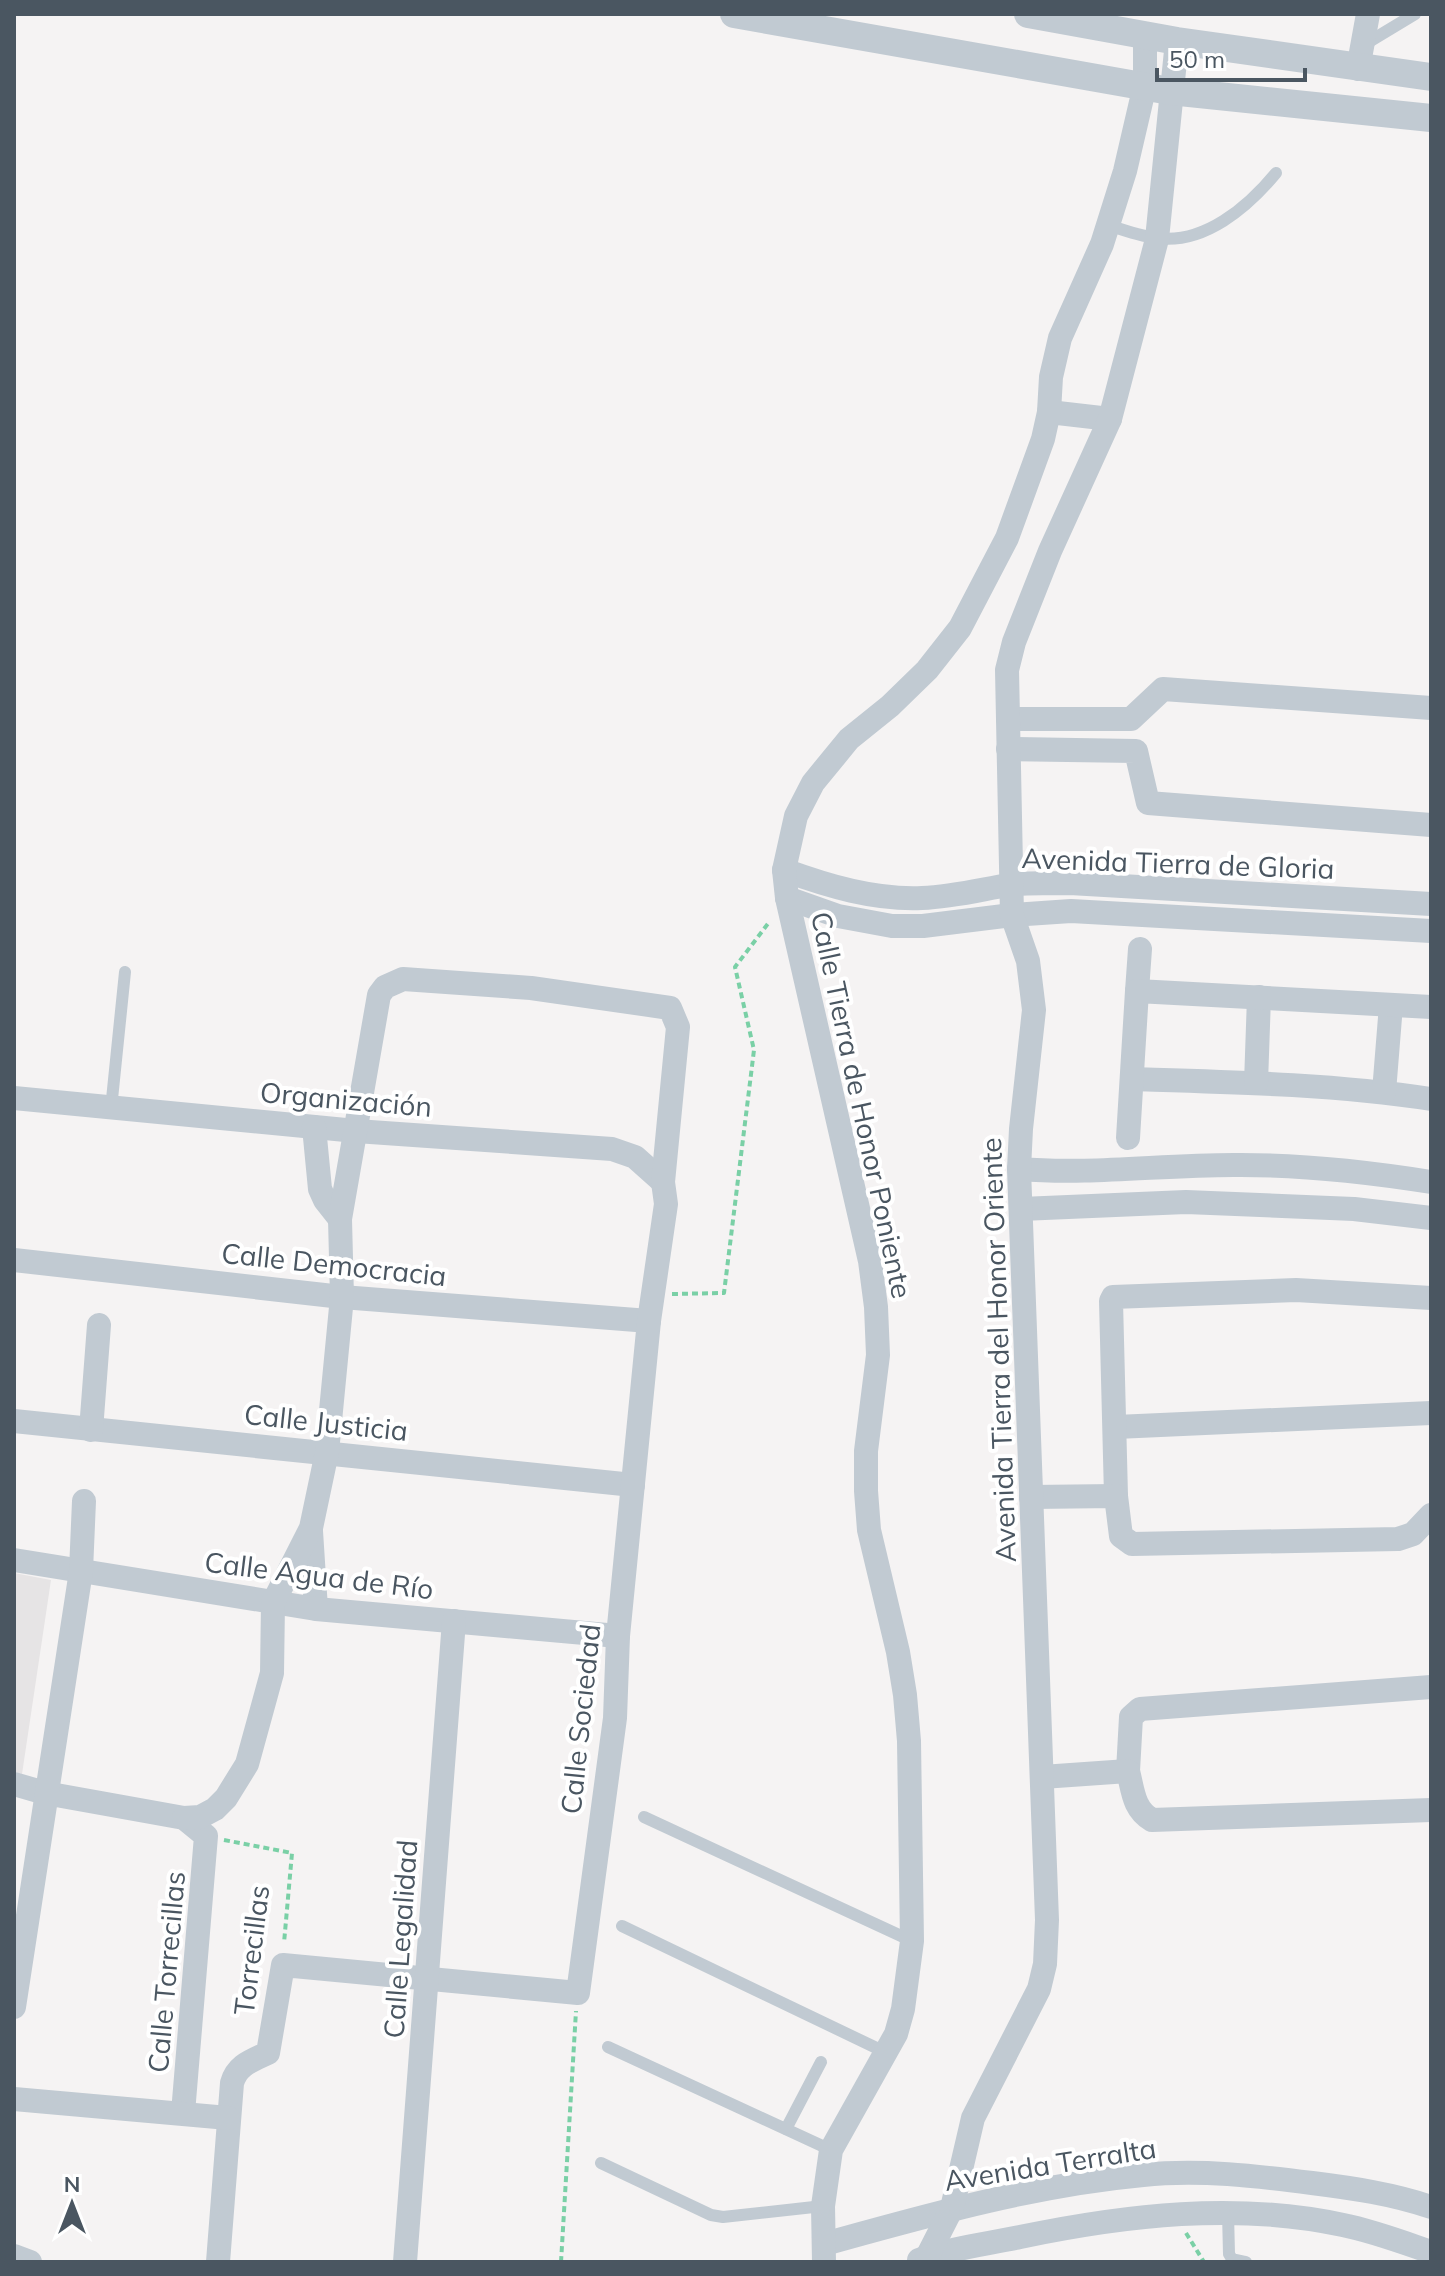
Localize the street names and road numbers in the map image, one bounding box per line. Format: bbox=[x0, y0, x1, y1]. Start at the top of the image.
street label: Avenida Tierra de Gloria bbox=[1021, 840, 1335, 886]
street label: Calle Tierra de Honor Poniente bbox=[804, 909, 920, 1301]
street label: Organización bbox=[259, 1074, 433, 1124]
street label: Avenida Tierra del Honor Oriente bbox=[973, 1137, 1023, 1563]
street label: Calle Democracia bbox=[220, 1235, 448, 1293]
street label: Calle Justicia bbox=[242, 1396, 410, 1448]
street label: Calle Agua de Río bbox=[203, 1544, 435, 1606]
street label: Calle Sociedad bbox=[553, 1622, 607, 1816]
street label: Calle Legalidad bbox=[376, 1838, 424, 2040]
street label: Calle Torrecillas bbox=[140, 1870, 192, 2074]
street label: Torrecillas bbox=[226, 1883, 276, 2017]
street label: Avenida Terralta bbox=[942, 2130, 1158, 2198]

